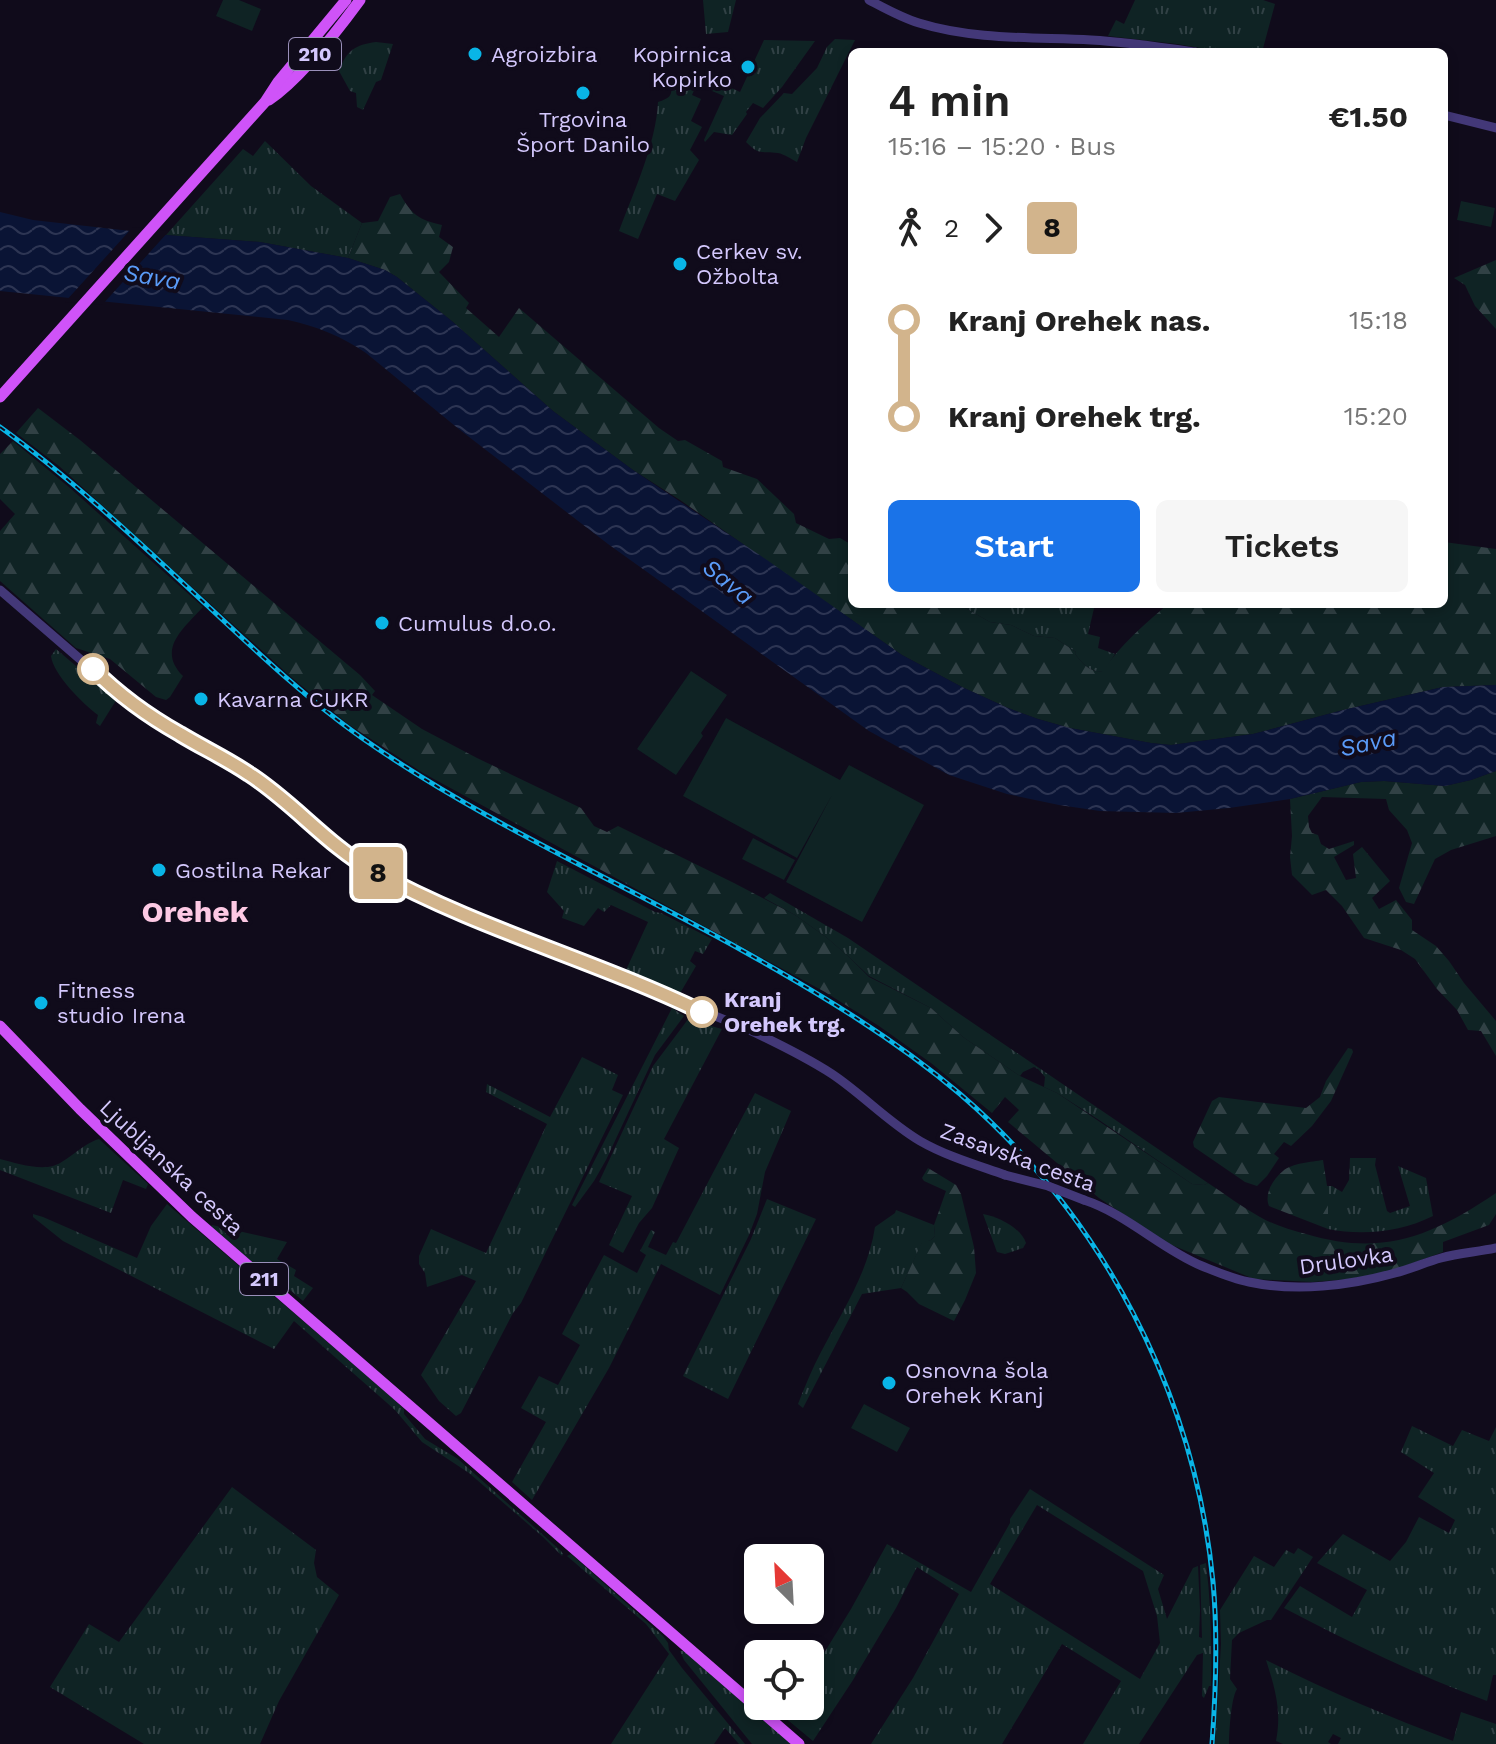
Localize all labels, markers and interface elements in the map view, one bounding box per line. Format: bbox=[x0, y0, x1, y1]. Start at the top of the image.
road number: 210 bbox=[289, 38, 341, 70]
place label: Agroizbira bbox=[491, 42, 597, 67]
place label: Kopirnica Kopirko bbox=[632, 42, 732, 92]
marker: Agroizbira bbox=[466, 45, 484, 63]
marker: Kopirnica Kopirko bbox=[739, 58, 757, 76]
text: 4 min bbox=[888, 75, 1011, 127]
marker: Trgovina Šport Danilo bbox=[574, 84, 592, 102]
text: €1.50 bbox=[1329, 99, 1408, 134]
place label: Trgovina Šport Danilo bbox=[516, 107, 650, 157]
text: 15:16 – 15:20 · Bus bbox=[888, 131, 1116, 161]
icon: walk bbox=[888, 206, 932, 250]
icon: forward bbox=[971, 206, 1015, 250]
text: 8 bbox=[1043, 211, 1061, 244]
text: 2 bbox=[944, 213, 959, 243]
place label: Cerkev sv. Ožbolta bbox=[696, 239, 803, 289]
marker: Cerkev sv. Ožbolta bbox=[671, 255, 689, 273]
water label: Sava bbox=[121, 258, 183, 296]
text: Kranj Orehek nas. bbox=[948, 303, 1210, 338]
text: 15:18 bbox=[1349, 305, 1408, 335]
text: Kranj Orehek trg. bbox=[948, 399, 1201, 434]
text: 15:20 bbox=[1344, 401, 1408, 431]
button: Start bbox=[888, 500, 1140, 592]
button: Tickets bbox=[1156, 500, 1408, 592]
water label: Sava bbox=[697, 553, 759, 611]
place label: Cumulus d.o.o. bbox=[398, 611, 557, 636]
marker: Cumulus d.o.o. bbox=[373, 614, 391, 632]
unlabelled marker bbox=[78, 654, 108, 684]
place label: Kavarna CUKR bbox=[217, 687, 369, 712]
marker: Kavarna CUKR bbox=[192, 690, 210, 708]
water label: Sava bbox=[1337, 723, 1399, 763]
line badge: 8 bbox=[352, 847, 404, 899]
text: 8 bbox=[369, 856, 387, 889]
place label: Gostilna Rekar bbox=[175, 858, 331, 883]
marker: Gostilna Rekar bbox=[150, 861, 168, 879]
district label: Orehek bbox=[142, 894, 249, 929]
place label: Fitness studio Irena bbox=[57, 978, 186, 1028]
place label: Kranj Orehek trg. bbox=[724, 987, 846, 1037]
marker: Fitness studio Irena bbox=[32, 994, 50, 1012]
marker: Kranj Orehek trg. bbox=[687, 997, 717, 1027]
street label: Ljubljanska cesta bbox=[95, 1095, 248, 1240]
street label: Zasavska cesta bbox=[937, 1118, 1099, 1197]
street label: Drulovka bbox=[1298, 1242, 1395, 1279]
road number: 211 bbox=[240, 1263, 288, 1295]
place label: Osnovna šola Orehek Kranj bbox=[905, 1358, 1048, 1408]
marker: Osnovna šola Orehek Kranj bbox=[880, 1374, 898, 1392]
north arrow bbox=[744, 1544, 824, 1624]
map controls bbox=[744, 1544, 824, 1720]
button: locate bbox=[744, 1640, 824, 1720]

